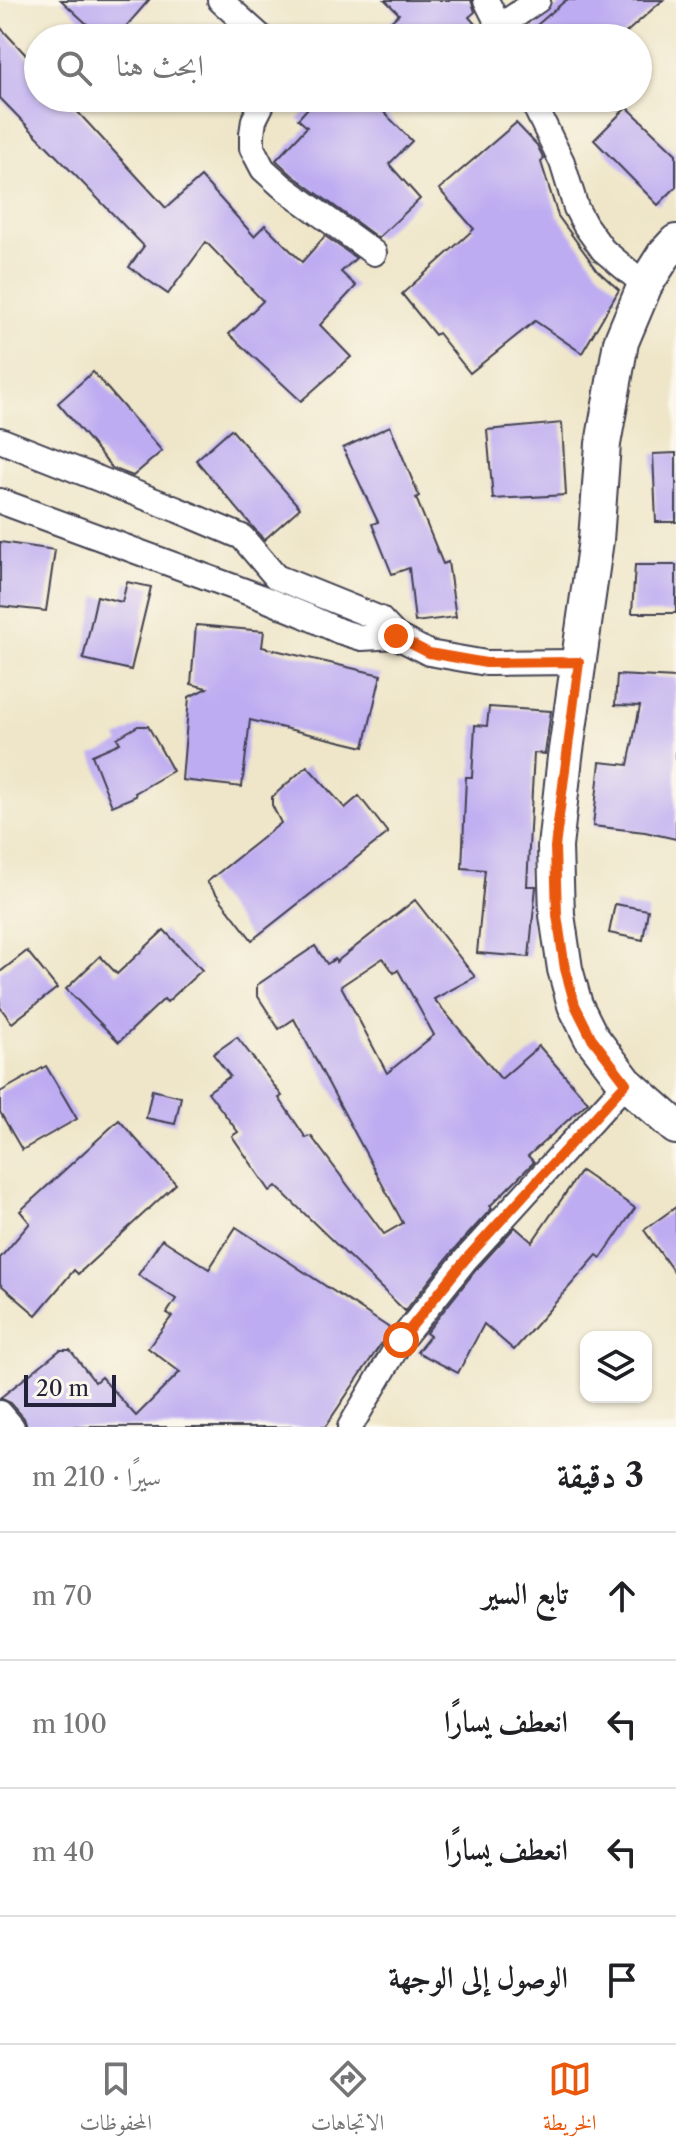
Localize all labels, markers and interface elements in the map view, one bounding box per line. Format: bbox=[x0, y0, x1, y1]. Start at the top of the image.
search box bbox=[24, 24, 652, 112]
icon: search bbox=[52, 46, 96, 90]
text: ابحث هنا bbox=[116, 47, 204, 84]
route end bbox=[378, 618, 414, 654]
route start bbox=[383, 1322, 419, 1358]
map controls bbox=[580, 1331, 652, 1403]
button: layers bbox=[580, 1331, 652, 1403]
scale bar bbox=[24, 1371, 116, 1407]
text: 20 m bbox=[36, 1375, 89, 1402]
text: 3 دقيقة bbox=[557, 1454, 644, 1496]
text: سيرًا · 210 m bbox=[32, 1461, 161, 1493]
icon: ahead bbox=[600, 1574, 644, 1618]
text: تابع السير bbox=[482, 1575, 568, 1612]
text: 70 m bbox=[32, 1580, 92, 1612]
icon: left bbox=[600, 1702, 644, 1746]
text: انعطف يسارًا bbox=[444, 1703, 568, 1740]
text: 100 m bbox=[32, 1708, 107, 1740]
icon: left bbox=[600, 1830, 644, 1874]
text: انعطف يسارًا bbox=[444, 1831, 568, 1868]
text: 40 m bbox=[32, 1836, 95, 1868]
icon: arrive bbox=[600, 1958, 644, 2002]
text: الوصول إلى الوجهة bbox=[389, 1959, 568, 1996]
tab: المحفوظات bbox=[79, 2057, 152, 2144]
tab: الاتجاهات bbox=[311, 2057, 384, 2144]
tab: الخريطة bbox=[543, 2057, 597, 2144]

